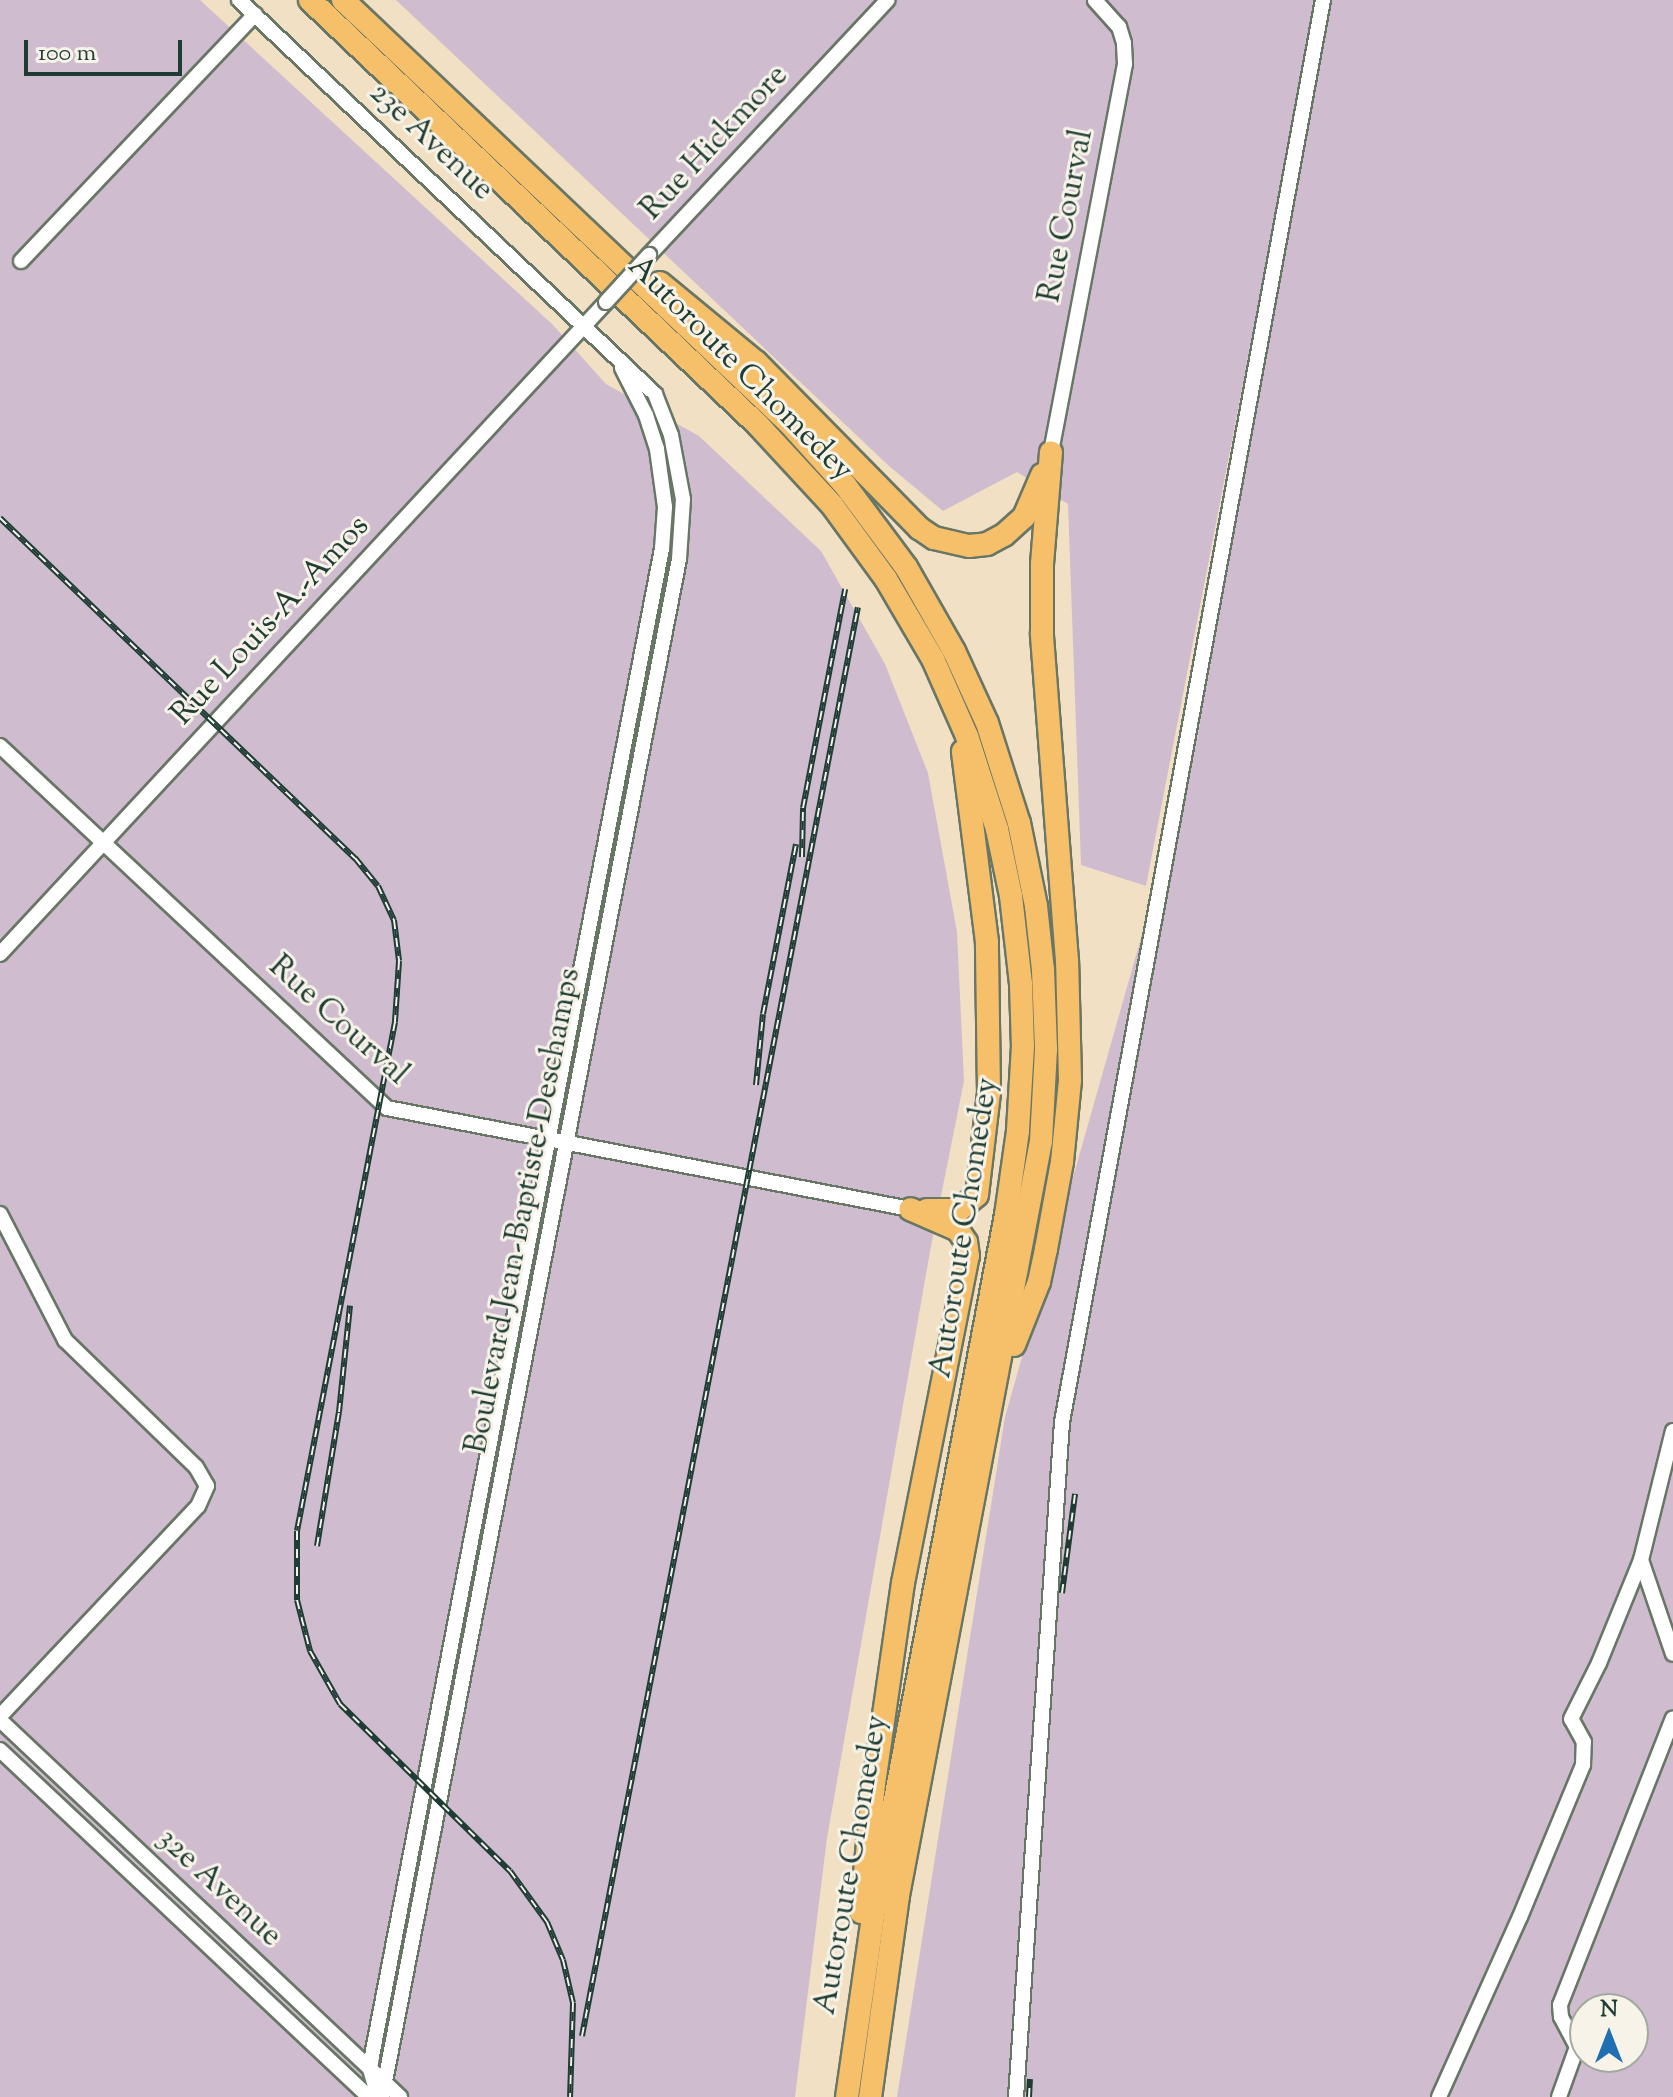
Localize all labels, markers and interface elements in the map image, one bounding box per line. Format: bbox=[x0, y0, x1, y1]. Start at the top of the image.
scale bar bbox=[28, 24, 186, 74]
text: 100 m bbox=[38, 37, 96, 71]
street label: Rue Hickmore bbox=[633, 57, 797, 229]
street label: 23e Avenue bbox=[361, 75, 501, 209]
street label: Rue Courval bbox=[1031, 126, 1103, 306]
street label: Autoroute Chomedey bbox=[619, 248, 861, 490]
street label: Rue Louis-A.-Amos bbox=[164, 508, 378, 734]
street label: Rue Courval bbox=[260, 948, 416, 1094]
street label: Boulevard Jean-Baptiste-Deschamps bbox=[458, 965, 590, 1457]
street label: Autoroute Chomedey bbox=[922, 1075, 1008, 1381]
street label: Autoroute Chomedey bbox=[807, 1712, 897, 2018]
street label: 32e Avenue bbox=[149, 1821, 289, 1955]
north arrow bbox=[1569, 1993, 1649, 2073]
text: N bbox=[1600, 1995, 1618, 2027]

